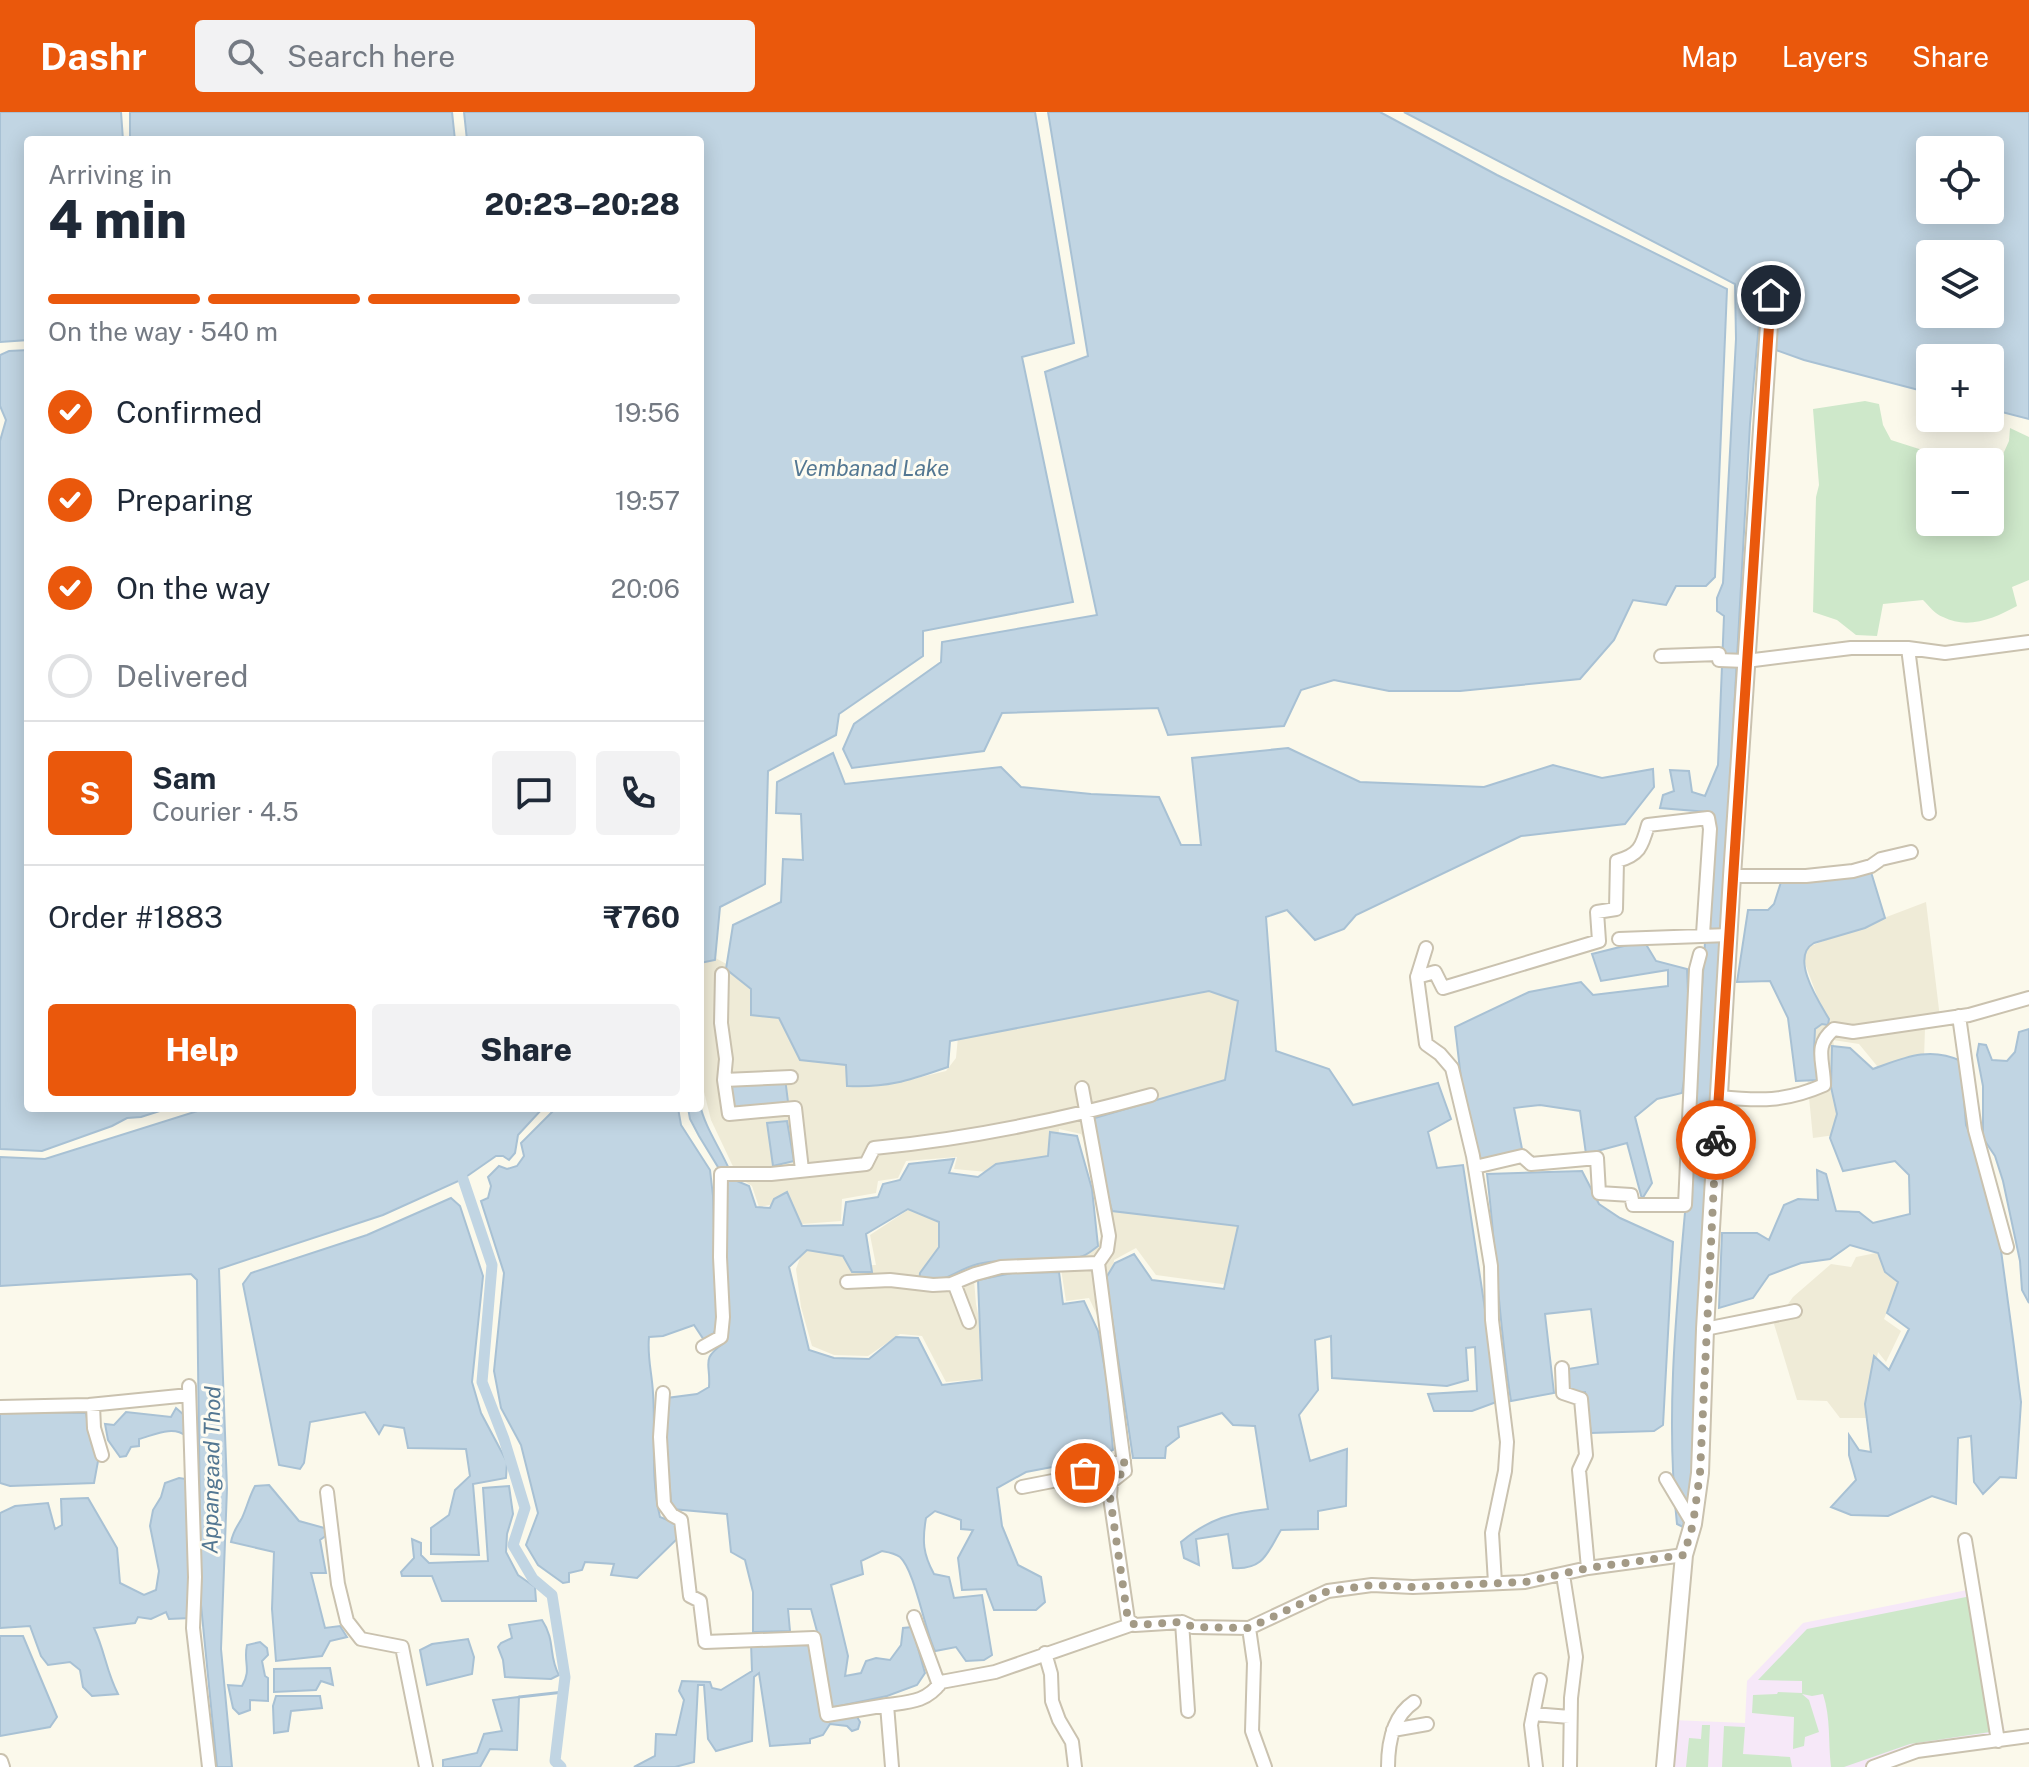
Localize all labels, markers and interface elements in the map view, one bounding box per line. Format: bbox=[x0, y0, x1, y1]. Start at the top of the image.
search box bbox=[195, 20, 755, 92]
text: Dashr bbox=[40, 34, 147, 79]
icon: search bbox=[223, 34, 267, 78]
text: Search here bbox=[287, 38, 455, 74]
text: Map bbox=[1681, 40, 1738, 73]
text: Layers bbox=[1782, 40, 1868, 73]
text: Share bbox=[1912, 40, 1989, 73]
map controls bbox=[1916, 136, 2004, 536]
button: locate bbox=[1916, 136, 2004, 224]
text: Arriving in bbox=[48, 159, 172, 190]
text: 20:23–20:28 bbox=[484, 186, 680, 222]
text: 4 min bbox=[48, 189, 187, 250]
button: layers bbox=[1916, 240, 2004, 328]
pin bbox=[1737, 261, 1805, 329]
icon: home bbox=[1749, 273, 1793, 317]
text: On the way · 540 m bbox=[48, 316, 278, 347]
button: + bbox=[1916, 344, 2004, 432]
icon: check bbox=[48, 390, 92, 434]
text: Confirmed bbox=[116, 394, 262, 430]
text: 19:56 bbox=[614, 397, 680, 428]
button: − bbox=[1916, 448, 2004, 536]
water label: Vembanad Lake bbox=[793, 455, 949, 481]
icon: check bbox=[48, 478, 92, 522]
text: Preparing bbox=[116, 482, 253, 518]
text: 19:57 bbox=[615, 485, 680, 516]
icon: check bbox=[48, 566, 92, 610]
text: On the way bbox=[116, 570, 270, 606]
text: 20:06 bbox=[611, 573, 680, 604]
text: Delivered bbox=[116, 658, 248, 694]
button: chat bbox=[492, 751, 576, 835]
button: phone bbox=[596, 751, 680, 835]
text: Sam bbox=[152, 760, 216, 796]
text: S bbox=[80, 775, 100, 811]
text: Courier · 4.5 bbox=[152, 796, 299, 827]
text: Order #1883 bbox=[48, 899, 223, 935]
text: ₹760 bbox=[603, 899, 680, 935]
button: Help bbox=[48, 1004, 356, 1096]
button: Share bbox=[372, 1004, 680, 1096]
courier bbox=[1676, 1100, 1756, 1180]
icon: bike bbox=[1694, 1118, 1738, 1162]
water label: Appangaad Thod bbox=[197, 1386, 225, 1554]
pin bbox=[1051, 1439, 1119, 1507]
icon: bag bbox=[1063, 1451, 1107, 1495]

